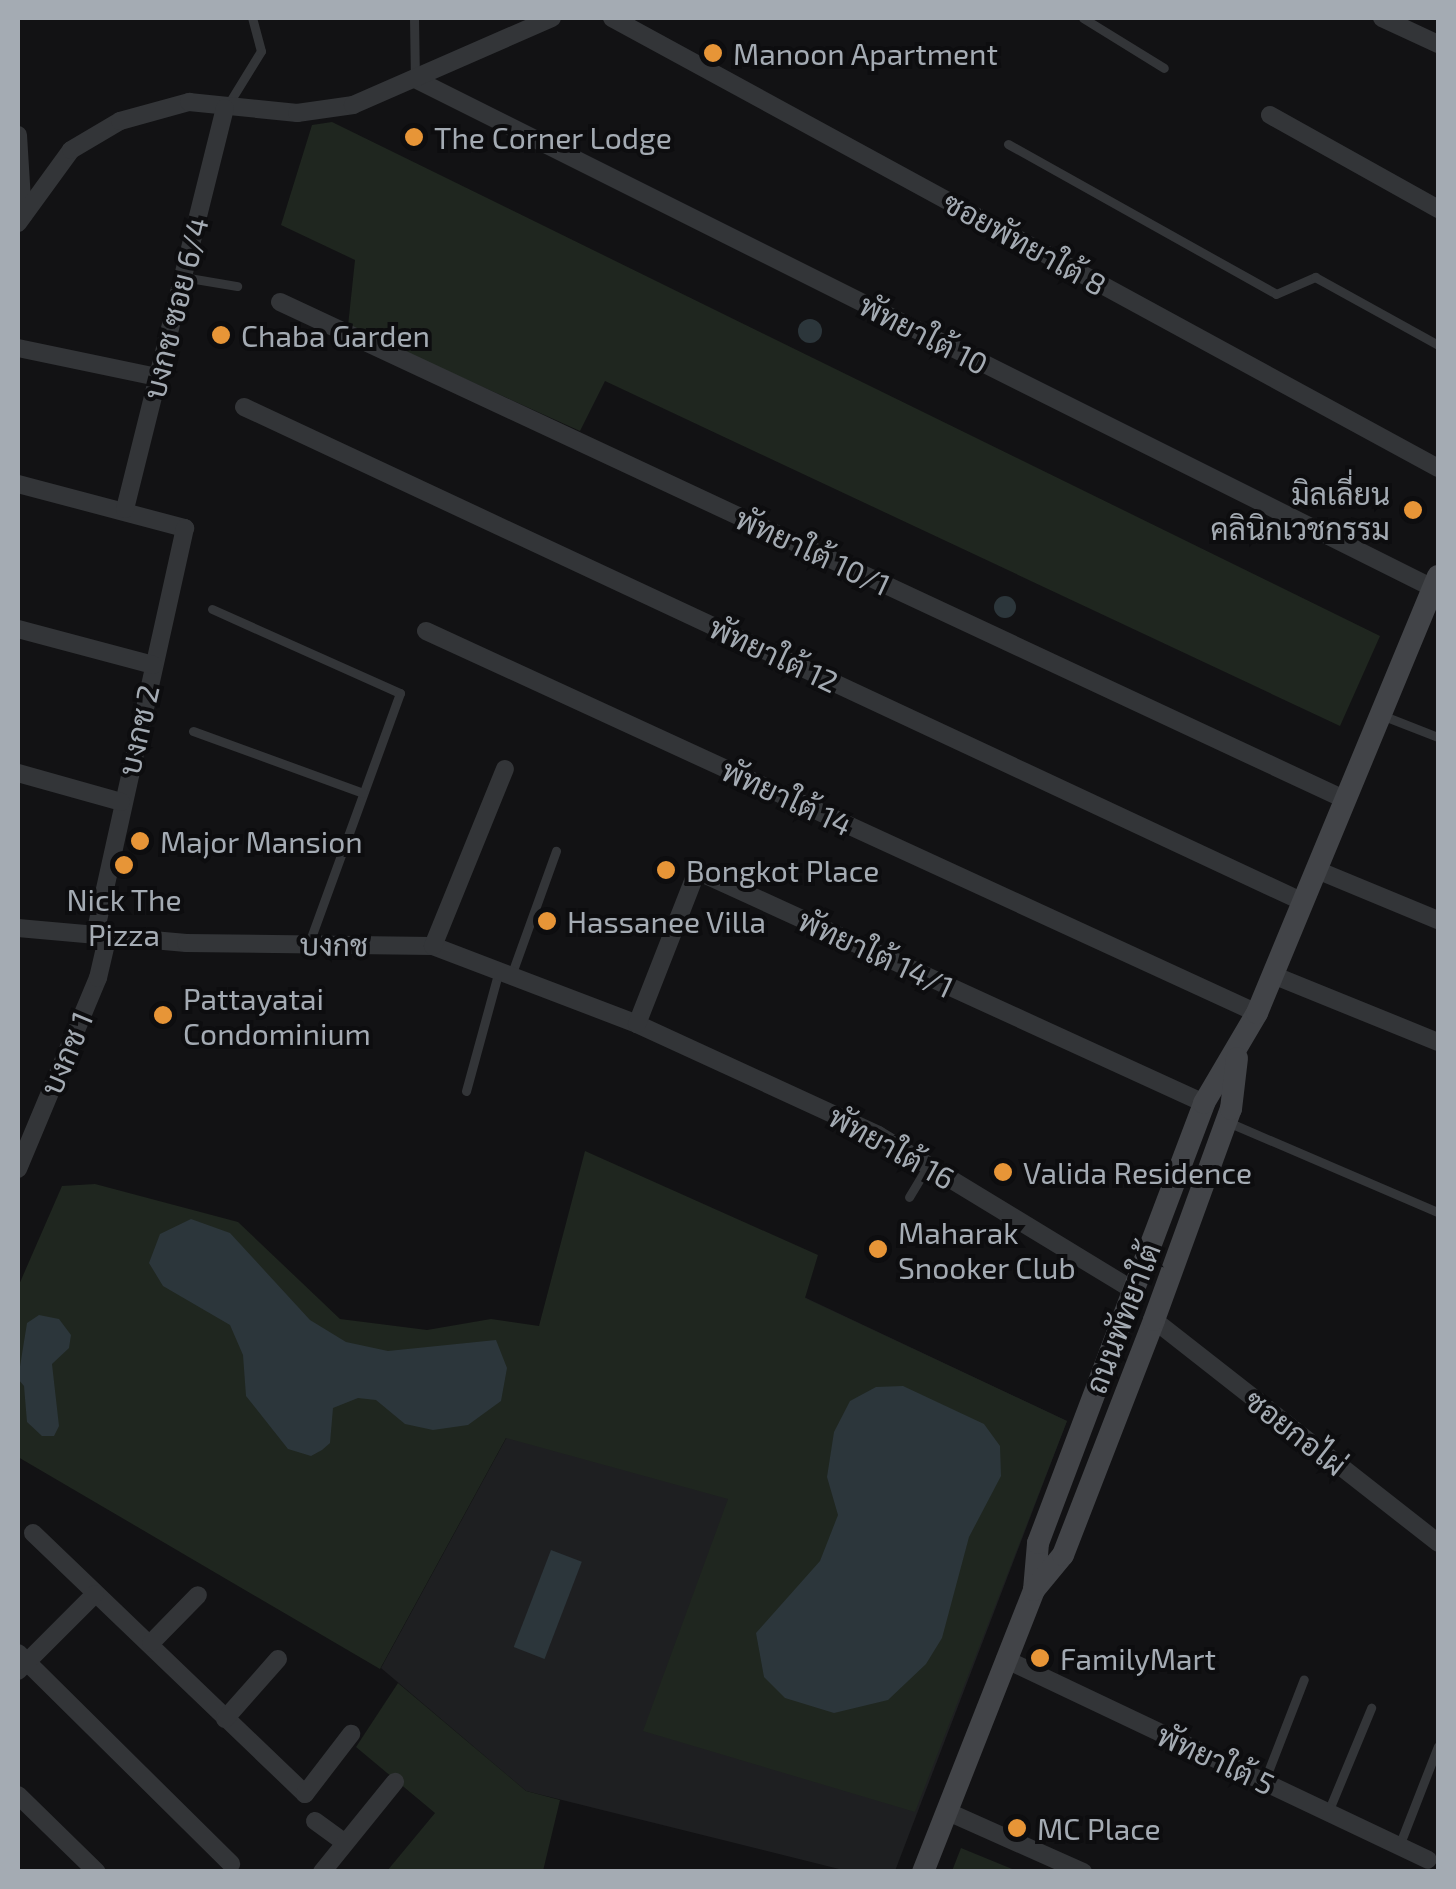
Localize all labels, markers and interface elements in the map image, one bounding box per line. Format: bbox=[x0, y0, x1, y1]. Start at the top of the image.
place label: Manoon Apartment bbox=[733, 35, 999, 71]
marker: Manoon Apartment bbox=[702, 42, 724, 64]
place label: The Corner Lodge bbox=[434, 119, 672, 155]
marker: The Corner Lodge bbox=[403, 126, 425, 148]
street label: ซอยพัทยาใต้ 8 bbox=[937, 183, 1113, 303]
street label: บงกช ซอย 6/4 bbox=[135, 213, 215, 403]
street label: พัทยาใต้ 10 bbox=[854, 286, 994, 382]
place label: Chaba Garden bbox=[241, 317, 430, 353]
marker: Chaba Garden bbox=[210, 324, 232, 346]
place label: มิลเลี่ยน คลินิกเวชกรรม bbox=[1211, 475, 1390, 546]
marker: มิลเลี่ยน คลินิกเวชกรรม bbox=[1400, 497, 1426, 523]
street label: พัทยาใต้ 10/1 bbox=[730, 499, 896, 603]
street label: พัทยาใต้ 12 bbox=[704, 609, 844, 699]
street label: บงกช 2 bbox=[110, 681, 166, 779]
street label: พัทยาใต้ 14 bbox=[716, 751, 858, 843]
place label: Major Mansion bbox=[160, 823, 363, 859]
marker: Major Mansion bbox=[129, 830, 151, 852]
place label: Bongkot Place bbox=[686, 852, 879, 888]
marker: Nick The Pizza bbox=[113, 854, 135, 876]
marker: Bongkot Place bbox=[655, 859, 677, 881]
place label: Nick The Pizza bbox=[66, 881, 182, 952]
street label: พัทยาใต้ 14/1 bbox=[793, 901, 959, 1005]
place label: Hassanee Villa bbox=[567, 903, 767, 939]
marker: Hassanee Villa bbox=[536, 910, 558, 932]
street label: บงกช bbox=[299, 925, 369, 963]
place label: Pattayatai Condominium bbox=[183, 980, 371, 1050]
marker: Pattayatai Condominium bbox=[152, 1004, 174, 1026]
street label: บงกช 1 bbox=[32, 1006, 100, 1100]
street label: พัทยาใต้ 16 bbox=[823, 1098, 961, 1196]
place label: Valida Residence bbox=[1023, 1154, 1252, 1190]
marker: Valida Residence bbox=[992, 1161, 1014, 1183]
place label: Maharak Snooker Club bbox=[898, 1214, 1076, 1284]
marker: Maharak Snooker Club bbox=[867, 1238, 889, 1260]
street label: ถนนพัทยาใต้ bbox=[1077, 1238, 1167, 1398]
street label: ซอยกอไผ่ bbox=[1238, 1381, 1354, 1483]
place label: FamilyMart bbox=[1060, 1640, 1216, 1676]
marker: FamilyMart bbox=[1029, 1647, 1051, 1669]
street label: พัทยาใต้ 5 bbox=[1152, 1716, 1280, 1802]
place label: MC Place bbox=[1037, 1810, 1161, 1846]
marker: MC Place bbox=[1006, 1817, 1028, 1839]

